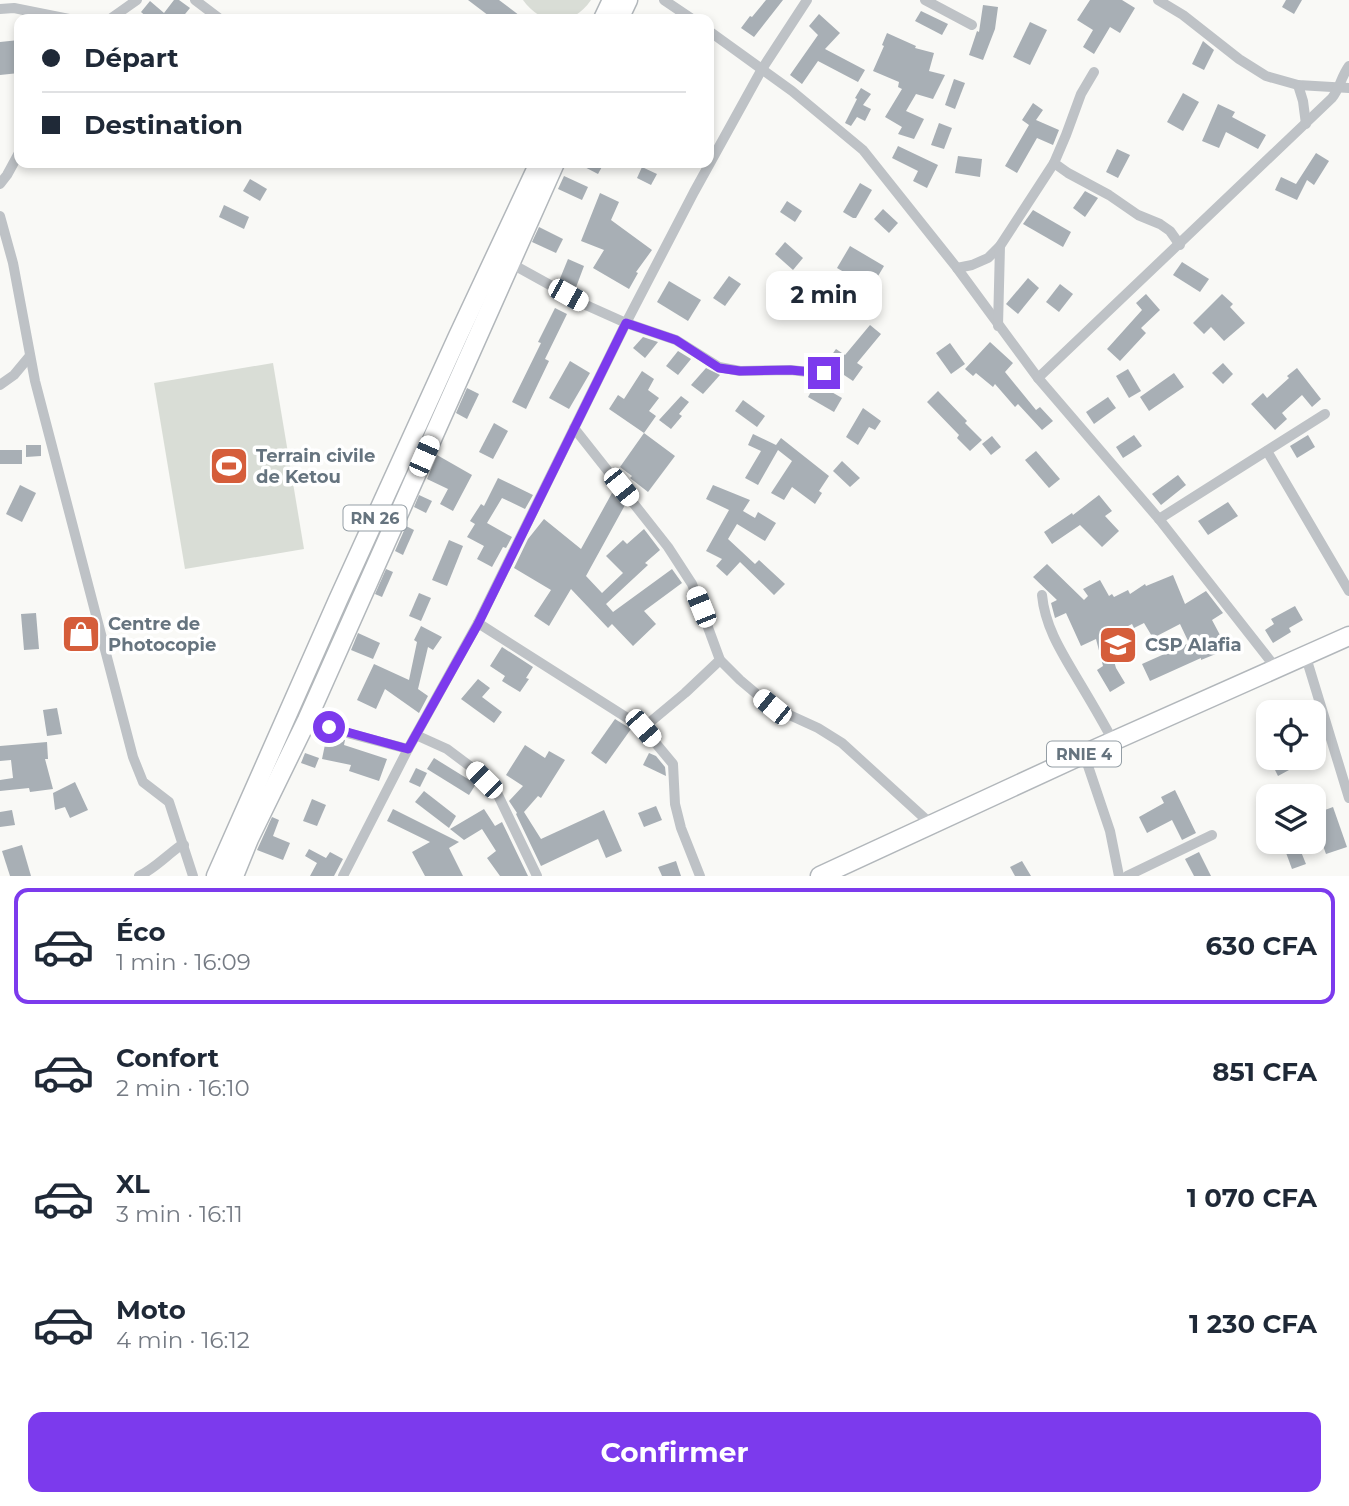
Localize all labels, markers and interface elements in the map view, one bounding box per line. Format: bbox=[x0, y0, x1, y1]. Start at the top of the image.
text: Départ bbox=[84, 42, 179, 74]
text: Destination bbox=[84, 109, 243, 141]
callout: 2 min bbox=[766, 272, 882, 320]
car bbox=[545, 276, 592, 314]
text: 2 min bbox=[790, 281, 858, 309]
route end bbox=[808, 357, 840, 389]
car bbox=[406, 433, 443, 479]
sports icon: Terrain civile de Ketou bbox=[208, 445, 250, 487]
place label: Terrain civile de Ketou bbox=[256, 445, 375, 488]
car bbox=[600, 464, 643, 510]
road number: RN 26 bbox=[344, 505, 406, 530]
car bbox=[684, 584, 719, 630]
shop icon: Centre de Photocopie bbox=[60, 613, 102, 655]
place label: Centre de Photocopie bbox=[108, 613, 216, 656]
school or university icon: CSP Alafia bbox=[1097, 624, 1139, 666]
place label: CSP Alafia bbox=[1145, 634, 1242, 656]
car bbox=[750, 686, 795, 728]
map controls bbox=[1256, 700, 1326, 854]
button: locate bbox=[1256, 700, 1326, 770]
car bbox=[622, 705, 665, 751]
route start bbox=[313, 711, 345, 743]
road number: RNIE 4 bbox=[1047, 741, 1121, 766]
car bbox=[462, 758, 507, 802]
button: layers bbox=[1256, 784, 1326, 854]
icon: car bbox=[32, 915, 95, 978]
text: Éco bbox=[116, 916, 166, 948]
text: 630 CFA bbox=[1205, 930, 1317, 962]
text: 1 min · 16:09 bbox=[116, 948, 251, 976]
icon: car bbox=[32, 1041, 95, 1104]
text: Confort bbox=[116, 1042, 219, 1074]
text: 851 CFA bbox=[1212, 1056, 1317, 1088]
text: 2 min · 16:10 bbox=[116, 1074, 250, 1102]
icon: car bbox=[32, 1167, 95, 1230]
text: XL bbox=[116, 1168, 150, 1200]
text: 1 070 CFA bbox=[1187, 1182, 1317, 1214]
text: 3 min · 16:11 bbox=[116, 1200, 243, 1228]
icon: car bbox=[32, 1293, 95, 1356]
text: Moto bbox=[116, 1294, 186, 1326]
text: 1 230 CFA bbox=[1189, 1308, 1317, 1340]
text: 4 min · 16:12 bbox=[116, 1326, 250, 1354]
button: Confirmer bbox=[28, 1412, 1321, 1492]

